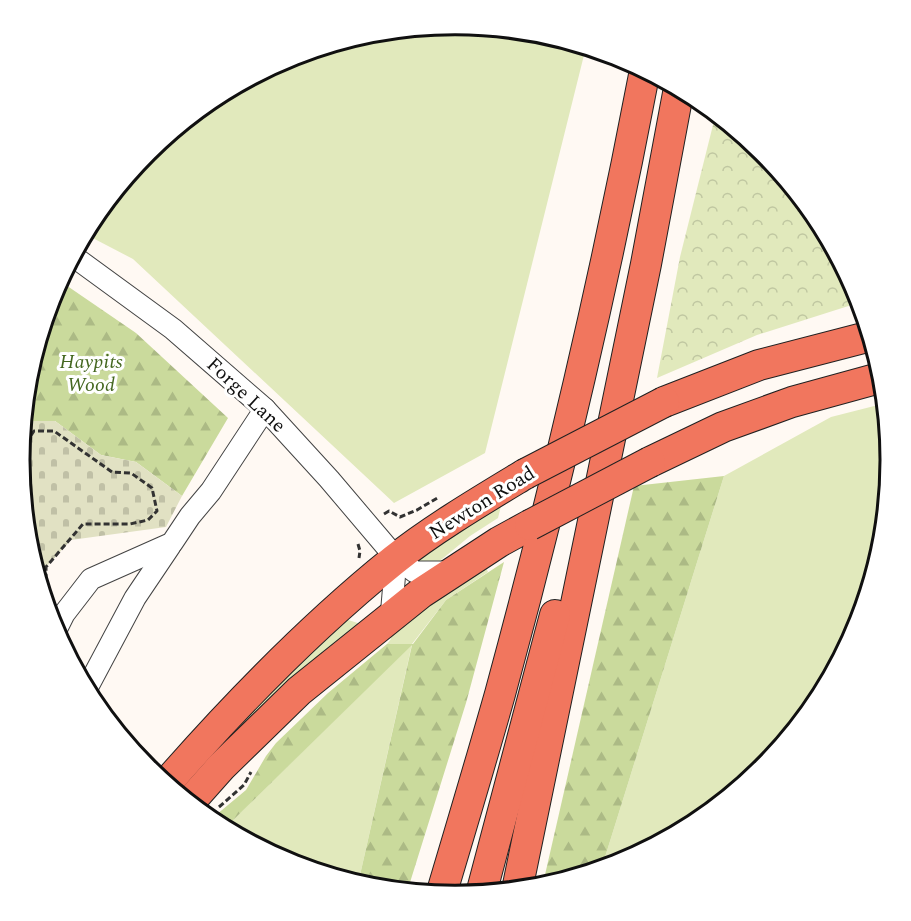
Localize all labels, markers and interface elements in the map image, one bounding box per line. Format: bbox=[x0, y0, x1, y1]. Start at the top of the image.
park label: Haypits Wood bbox=[59, 347, 123, 400]
street label: Forge Lane bbox=[199, 350, 293, 440]
street label: Newton Road bbox=[423, 458, 541, 548]

